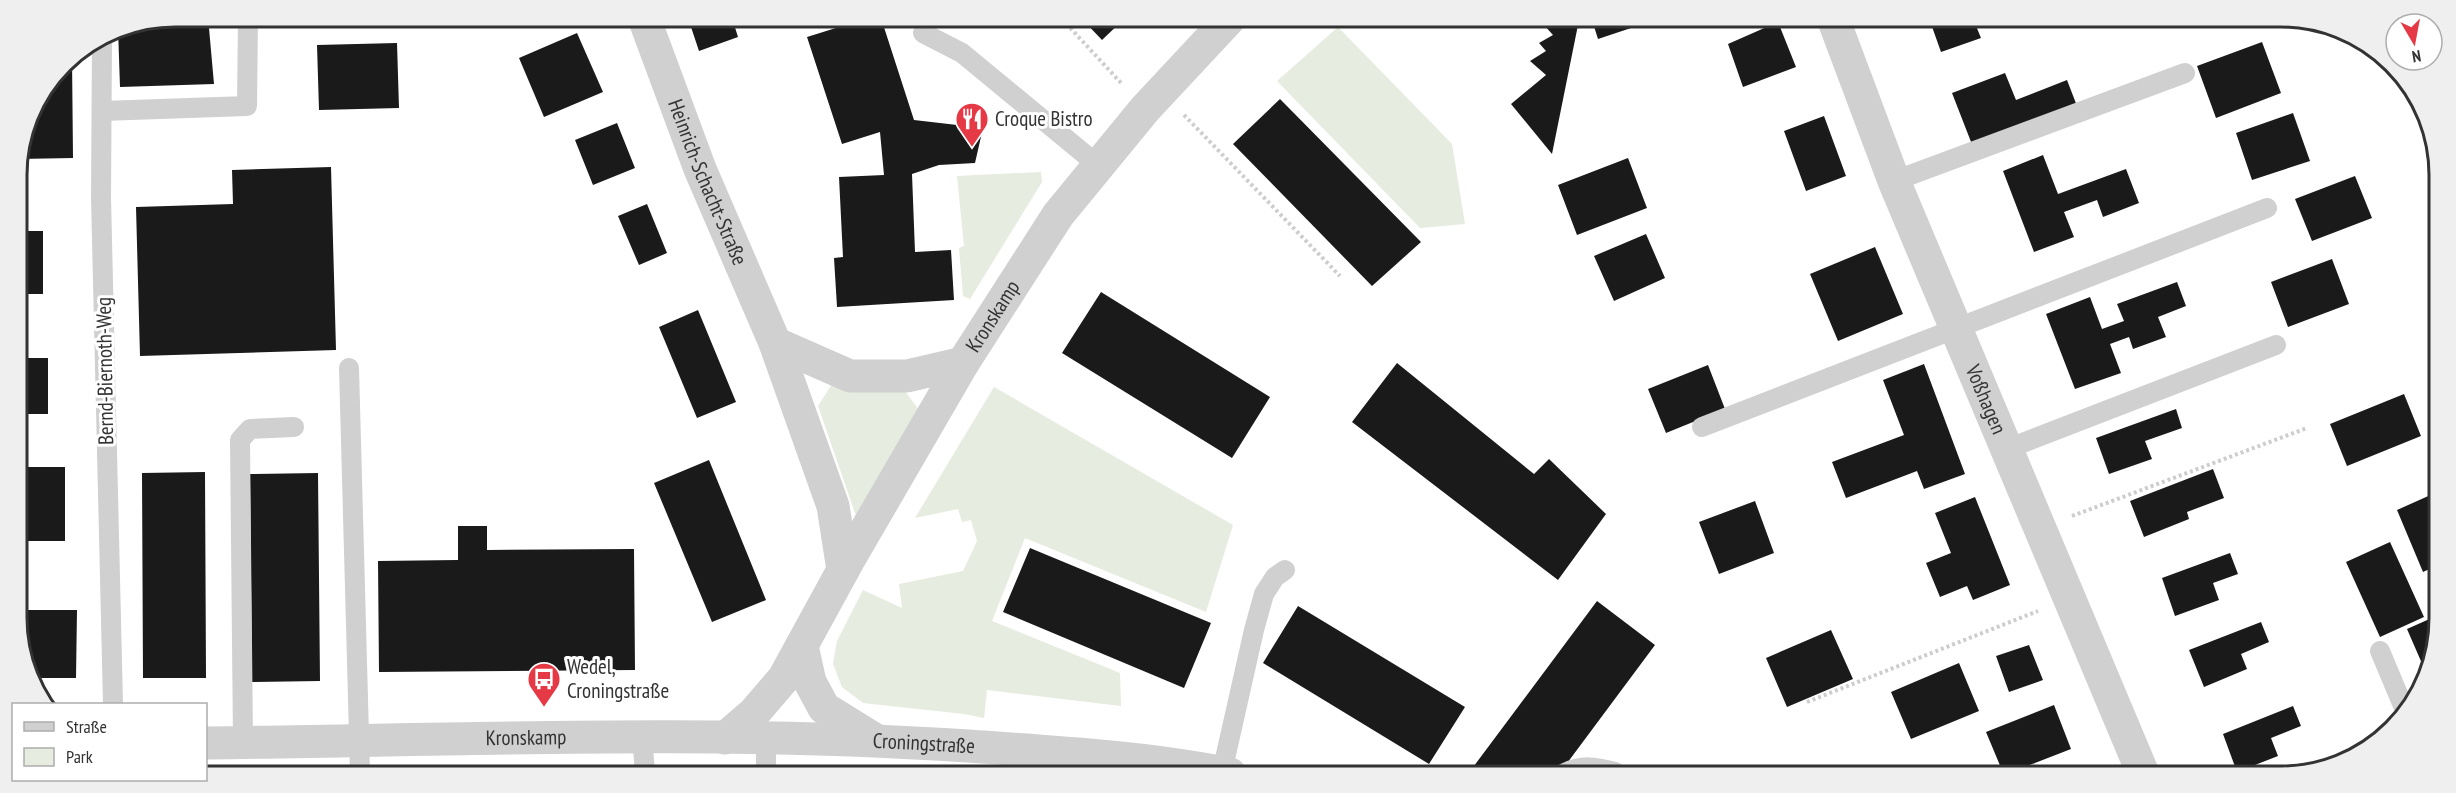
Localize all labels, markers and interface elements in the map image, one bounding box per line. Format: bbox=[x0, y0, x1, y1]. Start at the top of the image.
north arrow bbox=[2384, 12, 2444, 72]
text: N bbox=[2411, 46, 2423, 67]
street label: Heinrich-Schacht-Straße bbox=[662, 95, 754, 269]
restaurant icon: Croque Bistro bbox=[954, 101, 990, 148]
place label: Croque Bistro bbox=[995, 105, 1093, 132]
street label: Kronskamp bbox=[959, 275, 1026, 357]
street label: Bernd-Biernoth-Weg bbox=[90, 297, 119, 445]
street label: Voßhagen bbox=[1959, 360, 2013, 438]
place label: Wedel, Croningstraße bbox=[567, 653, 669, 704]
bus stop icon: Wedel, Croningstraße bbox=[526, 661, 562, 708]
legend bbox=[12, 703, 207, 781]
text: Straße bbox=[66, 715, 107, 738]
street label: Kronskamp bbox=[486, 723, 566, 751]
street label: Croningstraße bbox=[872, 727, 976, 759]
text: Park bbox=[66, 745, 93, 768]

